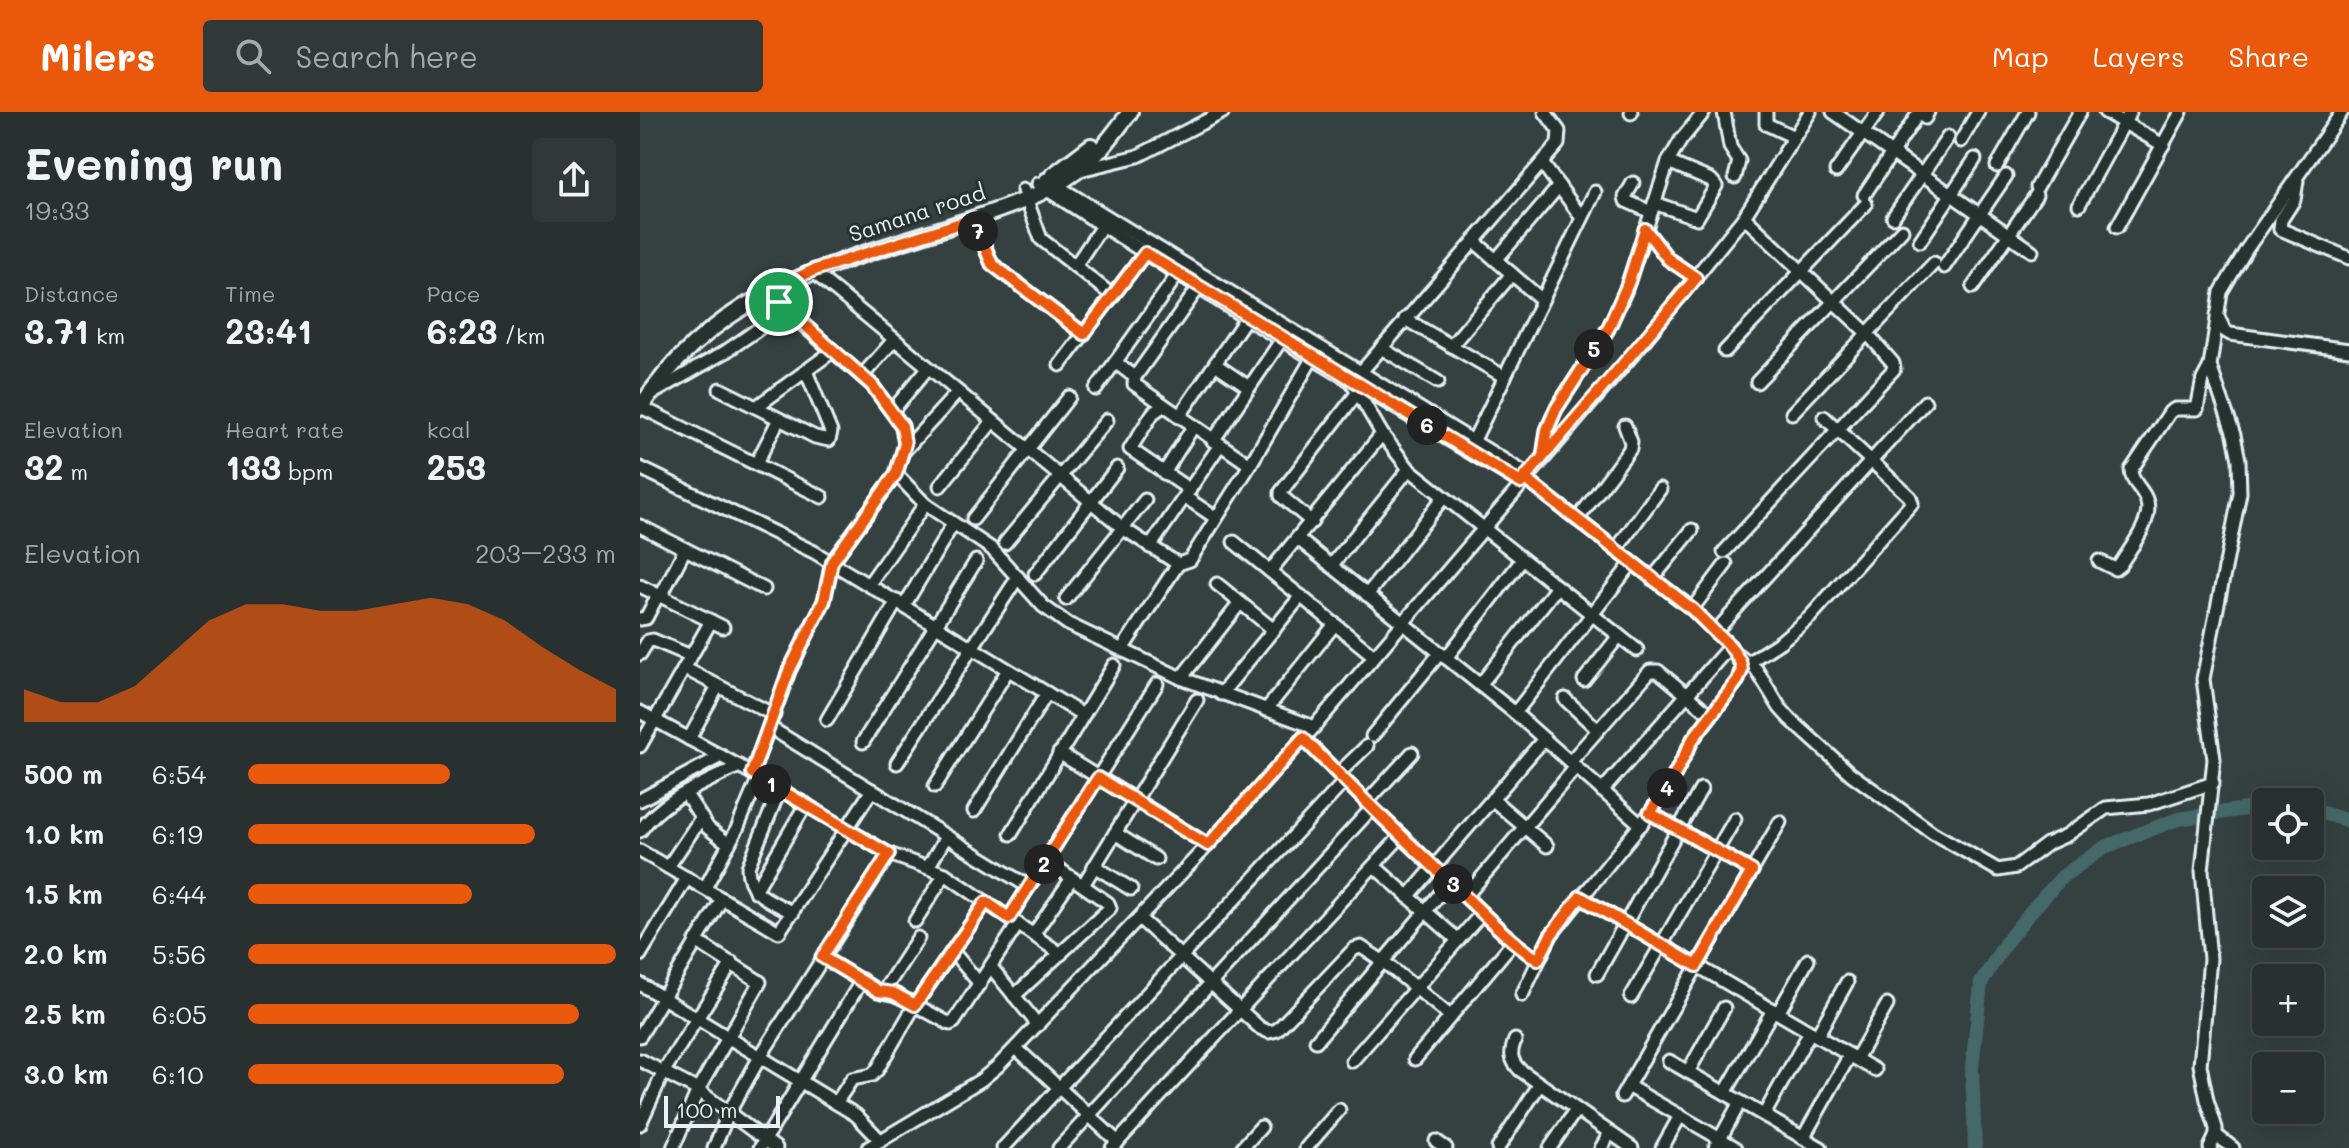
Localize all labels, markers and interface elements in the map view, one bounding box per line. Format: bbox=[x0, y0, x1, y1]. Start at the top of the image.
search box bbox=[203, 20, 763, 92]
text: Milers bbox=[40, 31, 155, 81]
icon: search bbox=[231, 34, 275, 78]
text: Search here bbox=[295, 36, 478, 76]
text: Map bbox=[1992, 38, 2049, 74]
text: Layers bbox=[2093, 38, 2185, 74]
text: Share bbox=[2229, 38, 2309, 74]
text: Evening run bbox=[24, 134, 283, 191]
button: share bbox=[532, 138, 616, 222]
street label: Samana road bbox=[845, 177, 989, 248]
text: 19:33 bbox=[24, 193, 90, 227]
pin: 7 bbox=[958, 211, 998, 251]
text: 7 bbox=[972, 216, 984, 245]
pin bbox=[745, 268, 813, 336]
text: Distance bbox=[24, 279, 119, 308]
text: Time bbox=[225, 279, 275, 308]
text: Pace bbox=[427, 279, 480, 308]
icon: arrive bbox=[757, 280, 801, 324]
text: 3.71 bbox=[24, 308, 89, 353]
text: 23:41 bbox=[225, 308, 312, 353]
text: 6:23 bbox=[427, 308, 497, 353]
text: km bbox=[89, 321, 125, 350]
text: /km bbox=[497, 321, 545, 350]
pin: 5 bbox=[1574, 329, 1614, 369]
text: 5 bbox=[1588, 334, 1600, 363]
pin: 6 bbox=[1407, 405, 1447, 445]
text: 6 bbox=[1420, 410, 1434, 439]
text: Elevation bbox=[24, 415, 123, 444]
text: Heart rate bbox=[225, 415, 344, 444]
text: kcal bbox=[427, 415, 471, 444]
text: 32 bbox=[24, 444, 63, 489]
text: 133 bbox=[225, 444, 281, 489]
text: 253 bbox=[427, 444, 486, 489]
text: m bbox=[63, 457, 88, 486]
text: bpm bbox=[281, 457, 333, 486]
text: Elevation bbox=[24, 536, 141, 570]
text: 203–233 m bbox=[475, 536, 616, 570]
text: 500 m bbox=[24, 757, 103, 791]
text: 6:54 bbox=[152, 757, 206, 791]
pin: 1 bbox=[751, 764, 791, 804]
pin: 4 bbox=[1647, 768, 1687, 808]
text: 1 bbox=[766, 769, 776, 798]
text: 4 bbox=[1660, 773, 1674, 802]
map controls bbox=[2252, 788, 2324, 1124]
button: locate bbox=[2252, 788, 2324, 860]
text: 1.0 km bbox=[24, 817, 104, 851]
text: 6:19 bbox=[152, 817, 203, 851]
pin: 2 bbox=[1024, 844, 1064, 884]
text: 2 bbox=[1038, 849, 1050, 878]
pin: 3 bbox=[1433, 864, 1473, 904]
text: 3 bbox=[1446, 869, 1460, 898]
button: layers bbox=[2252, 876, 2324, 948]
text: 1.5 km bbox=[24, 877, 103, 911]
text: 6:44 bbox=[152, 877, 206, 911]
text: 2.0 km bbox=[24, 937, 107, 971]
text: 5:56 bbox=[152, 937, 206, 971]
button: + bbox=[2252, 964, 2324, 1036]
text: 2.5 km bbox=[24, 997, 106, 1031]
text: 6:05 bbox=[152, 997, 207, 1031]
button: − bbox=[2252, 1052, 2324, 1124]
text: 3.0 km bbox=[24, 1057, 108, 1091]
text: 6:10 bbox=[152, 1057, 203, 1091]
scale bar bbox=[664, 1092, 780, 1128]
text: 100 m bbox=[676, 1095, 738, 1124]

